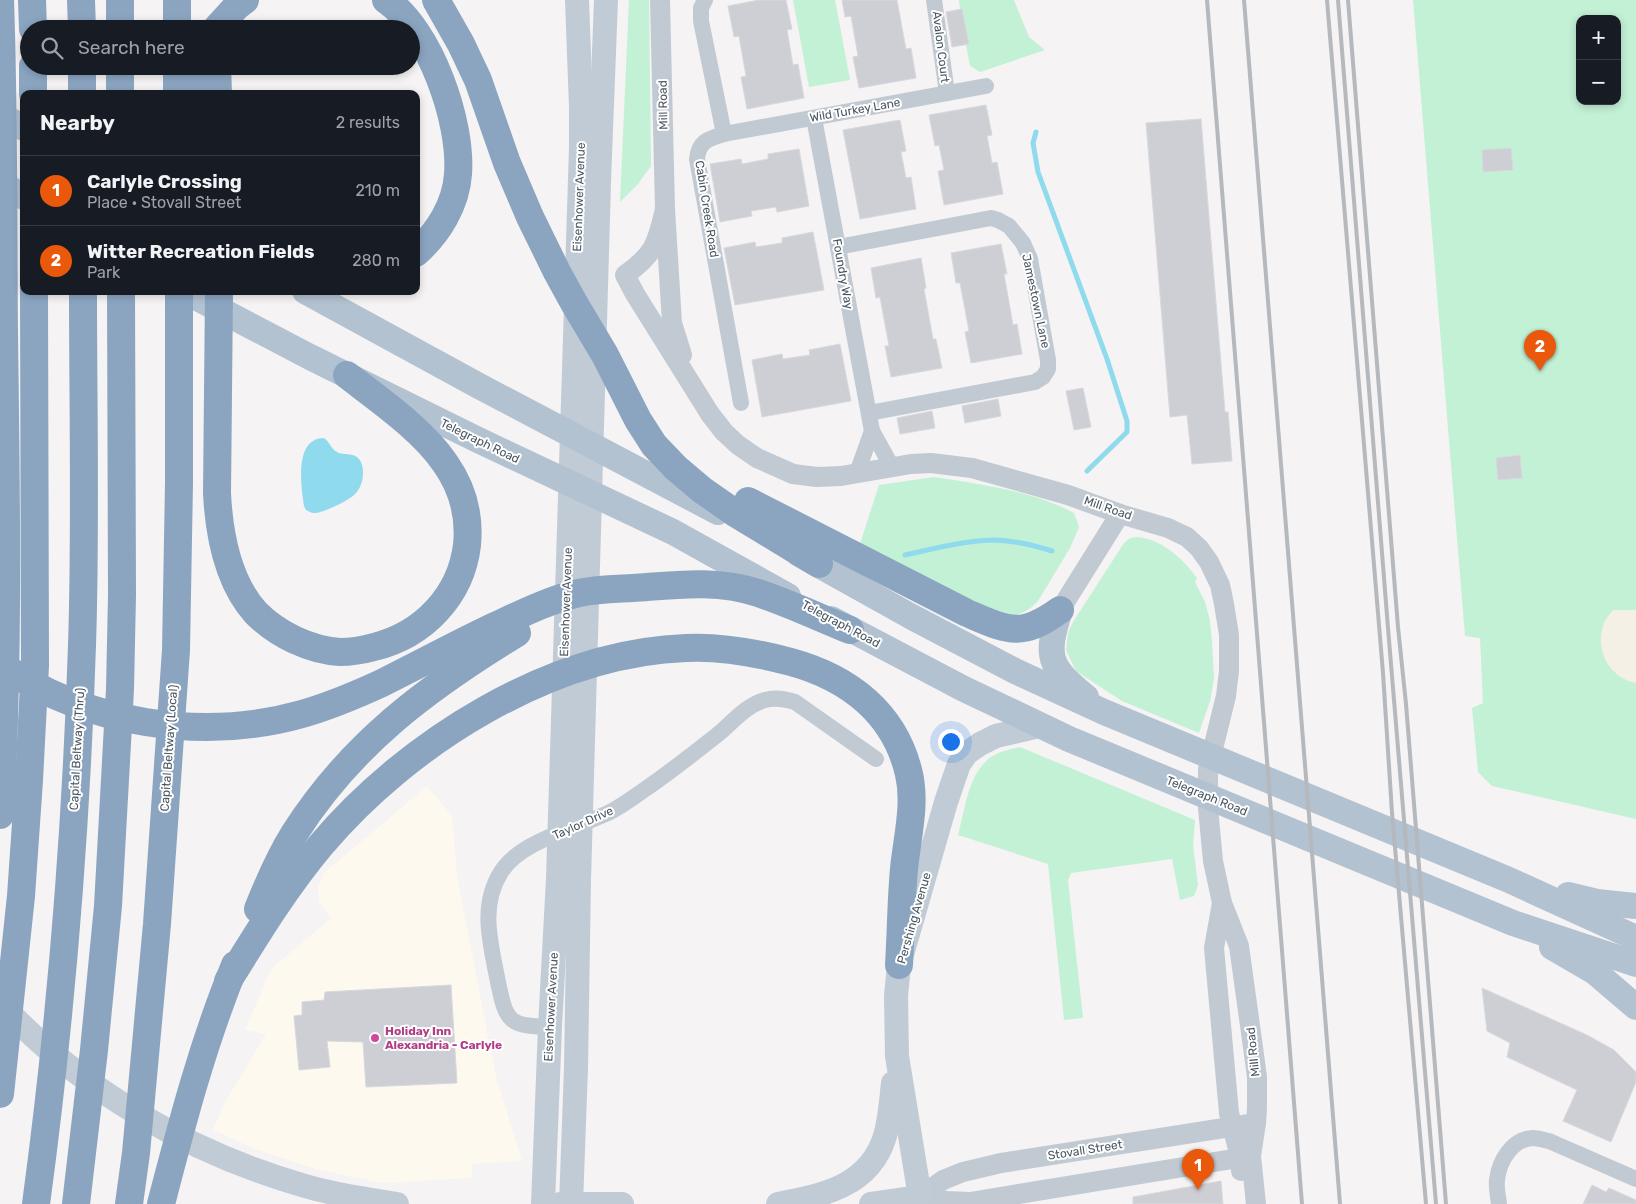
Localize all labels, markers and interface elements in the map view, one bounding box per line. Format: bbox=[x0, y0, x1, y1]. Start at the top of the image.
street label: Avalon Court bbox=[930, 10, 952, 84]
map controls bbox=[1576, 15, 1621, 105]
button: + bbox=[1576, 15, 1621, 60]
search box bbox=[20, 20, 420, 75]
icon: search bbox=[38, 34, 66, 62]
text: Search here bbox=[78, 36, 185, 59]
button: − bbox=[1576, 60, 1621, 105]
street label: Mill Road bbox=[656, 80, 670, 130]
street label: Wild Turkey Lane bbox=[808, 95, 902, 125]
text: Nearby bbox=[40, 110, 115, 135]
text: 2 results bbox=[336, 113, 400, 132]
street label: Eisenhower Avenue bbox=[570, 142, 588, 252]
street label: Cabin Creek Road bbox=[692, 159, 722, 259]
text: Carlyle Crossing bbox=[87, 170, 242, 193]
text: 1 bbox=[52, 181, 60, 200]
text: 210 m bbox=[355, 181, 400, 200]
text: Place · Stovall Street bbox=[87, 193, 241, 212]
street label: Foundry Way bbox=[830, 238, 856, 311]
text: Witter Recreation Fields bbox=[87, 240, 315, 263]
text: 2 bbox=[51, 251, 61, 270]
text: 280 m bbox=[352, 251, 400, 270]
street label: Jamestown Lane bbox=[1019, 252, 1053, 350]
text: Park bbox=[87, 263, 120, 282]
pin: 2 bbox=[1524, 330, 1556, 371]
street label: Telegraph Road bbox=[438, 416, 522, 466]
street label: Mill Road bbox=[1082, 493, 1134, 523]
street label: Eisenhower Avenue bbox=[557, 547, 575, 657]
street label: Telegraph Road bbox=[800, 598, 882, 650]
street label: Capital Beltway (Local) bbox=[158, 684, 180, 812]
street label: Capital Beltway (Thru) bbox=[67, 687, 87, 811]
your location bbox=[938, 729, 964, 755]
street label: Telegraph Road bbox=[1164, 773, 1250, 819]
street label: Taylor Drive bbox=[551, 803, 616, 843]
street label: Pershing Avenue bbox=[894, 870, 934, 965]
street label: Eisenhower Avenue bbox=[541, 952, 561, 1062]
place label: Holiday Inn Alexandria - Carlyle bbox=[385, 1024, 502, 1052]
street label: Mill Road bbox=[1243, 1027, 1263, 1077]
marker: Holiday Inn Alexandria - Carlyle bbox=[369, 1032, 381, 1044]
street label: Stovall Street bbox=[1047, 1137, 1124, 1163]
pin: 1 bbox=[1182, 1149, 1214, 1190]

